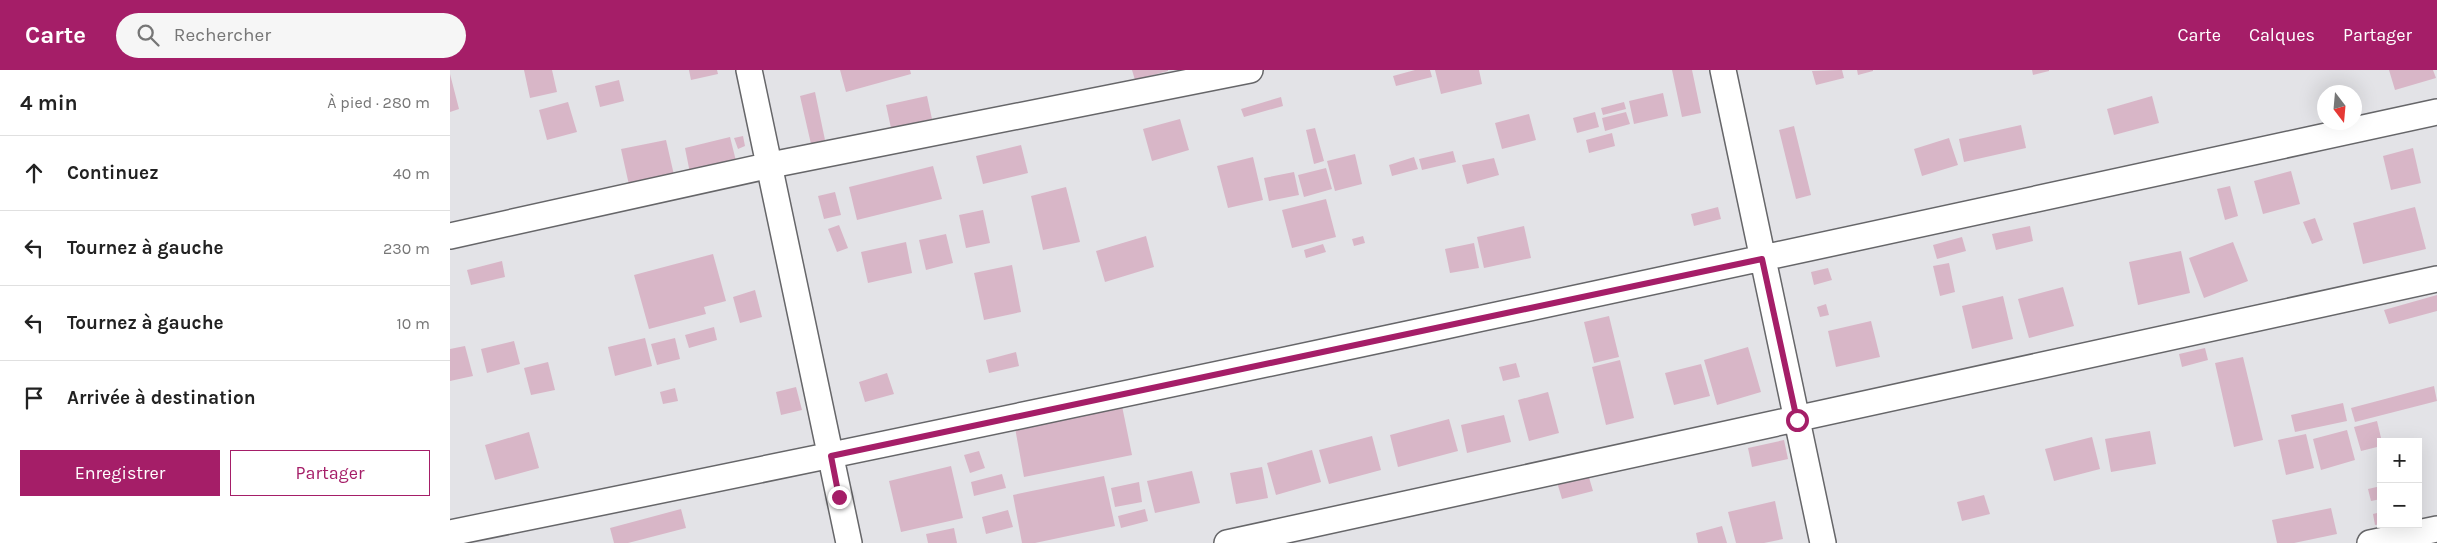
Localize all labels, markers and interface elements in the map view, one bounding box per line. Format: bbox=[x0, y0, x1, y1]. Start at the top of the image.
search box bbox=[116, 13, 466, 58]
text: Carte bbox=[25, 21, 86, 49]
icon: search bbox=[134, 21, 162, 49]
text: Rechercher bbox=[174, 24, 271, 46]
text: Carte bbox=[2177, 24, 2221, 46]
text: Calques bbox=[2249, 24, 2315, 46]
text: Partager bbox=[2343, 24, 2412, 46]
north arrow bbox=[2317, 85, 2362, 130]
text: 4 min bbox=[20, 91, 78, 115]
text: À pied · 280 m bbox=[327, 93, 430, 112]
icon: ahead bbox=[20, 159, 48, 187]
text: Continuez bbox=[67, 162, 159, 184]
text: 40 m bbox=[393, 164, 430, 183]
icon: left bbox=[20, 234, 48, 262]
text: Tournez à gauche bbox=[67, 237, 224, 259]
text: 230 m bbox=[383, 239, 430, 258]
icon: left bbox=[20, 309, 48, 337]
text: Tournez à gauche bbox=[67, 312, 224, 334]
text: 10 m bbox=[396, 314, 430, 333]
icon: arrive bbox=[20, 384, 48, 412]
text: Arrivée à destination bbox=[67, 387, 256, 409]
route start bbox=[1786, 409, 1809, 432]
map controls bbox=[2377, 438, 2422, 528]
button: + bbox=[2377, 438, 2422, 483]
button: Enregistrer bbox=[20, 450, 220, 496]
button: Partager bbox=[230, 450, 430, 496]
button: − bbox=[2377, 483, 2422, 528]
route end bbox=[828, 486, 851, 509]

